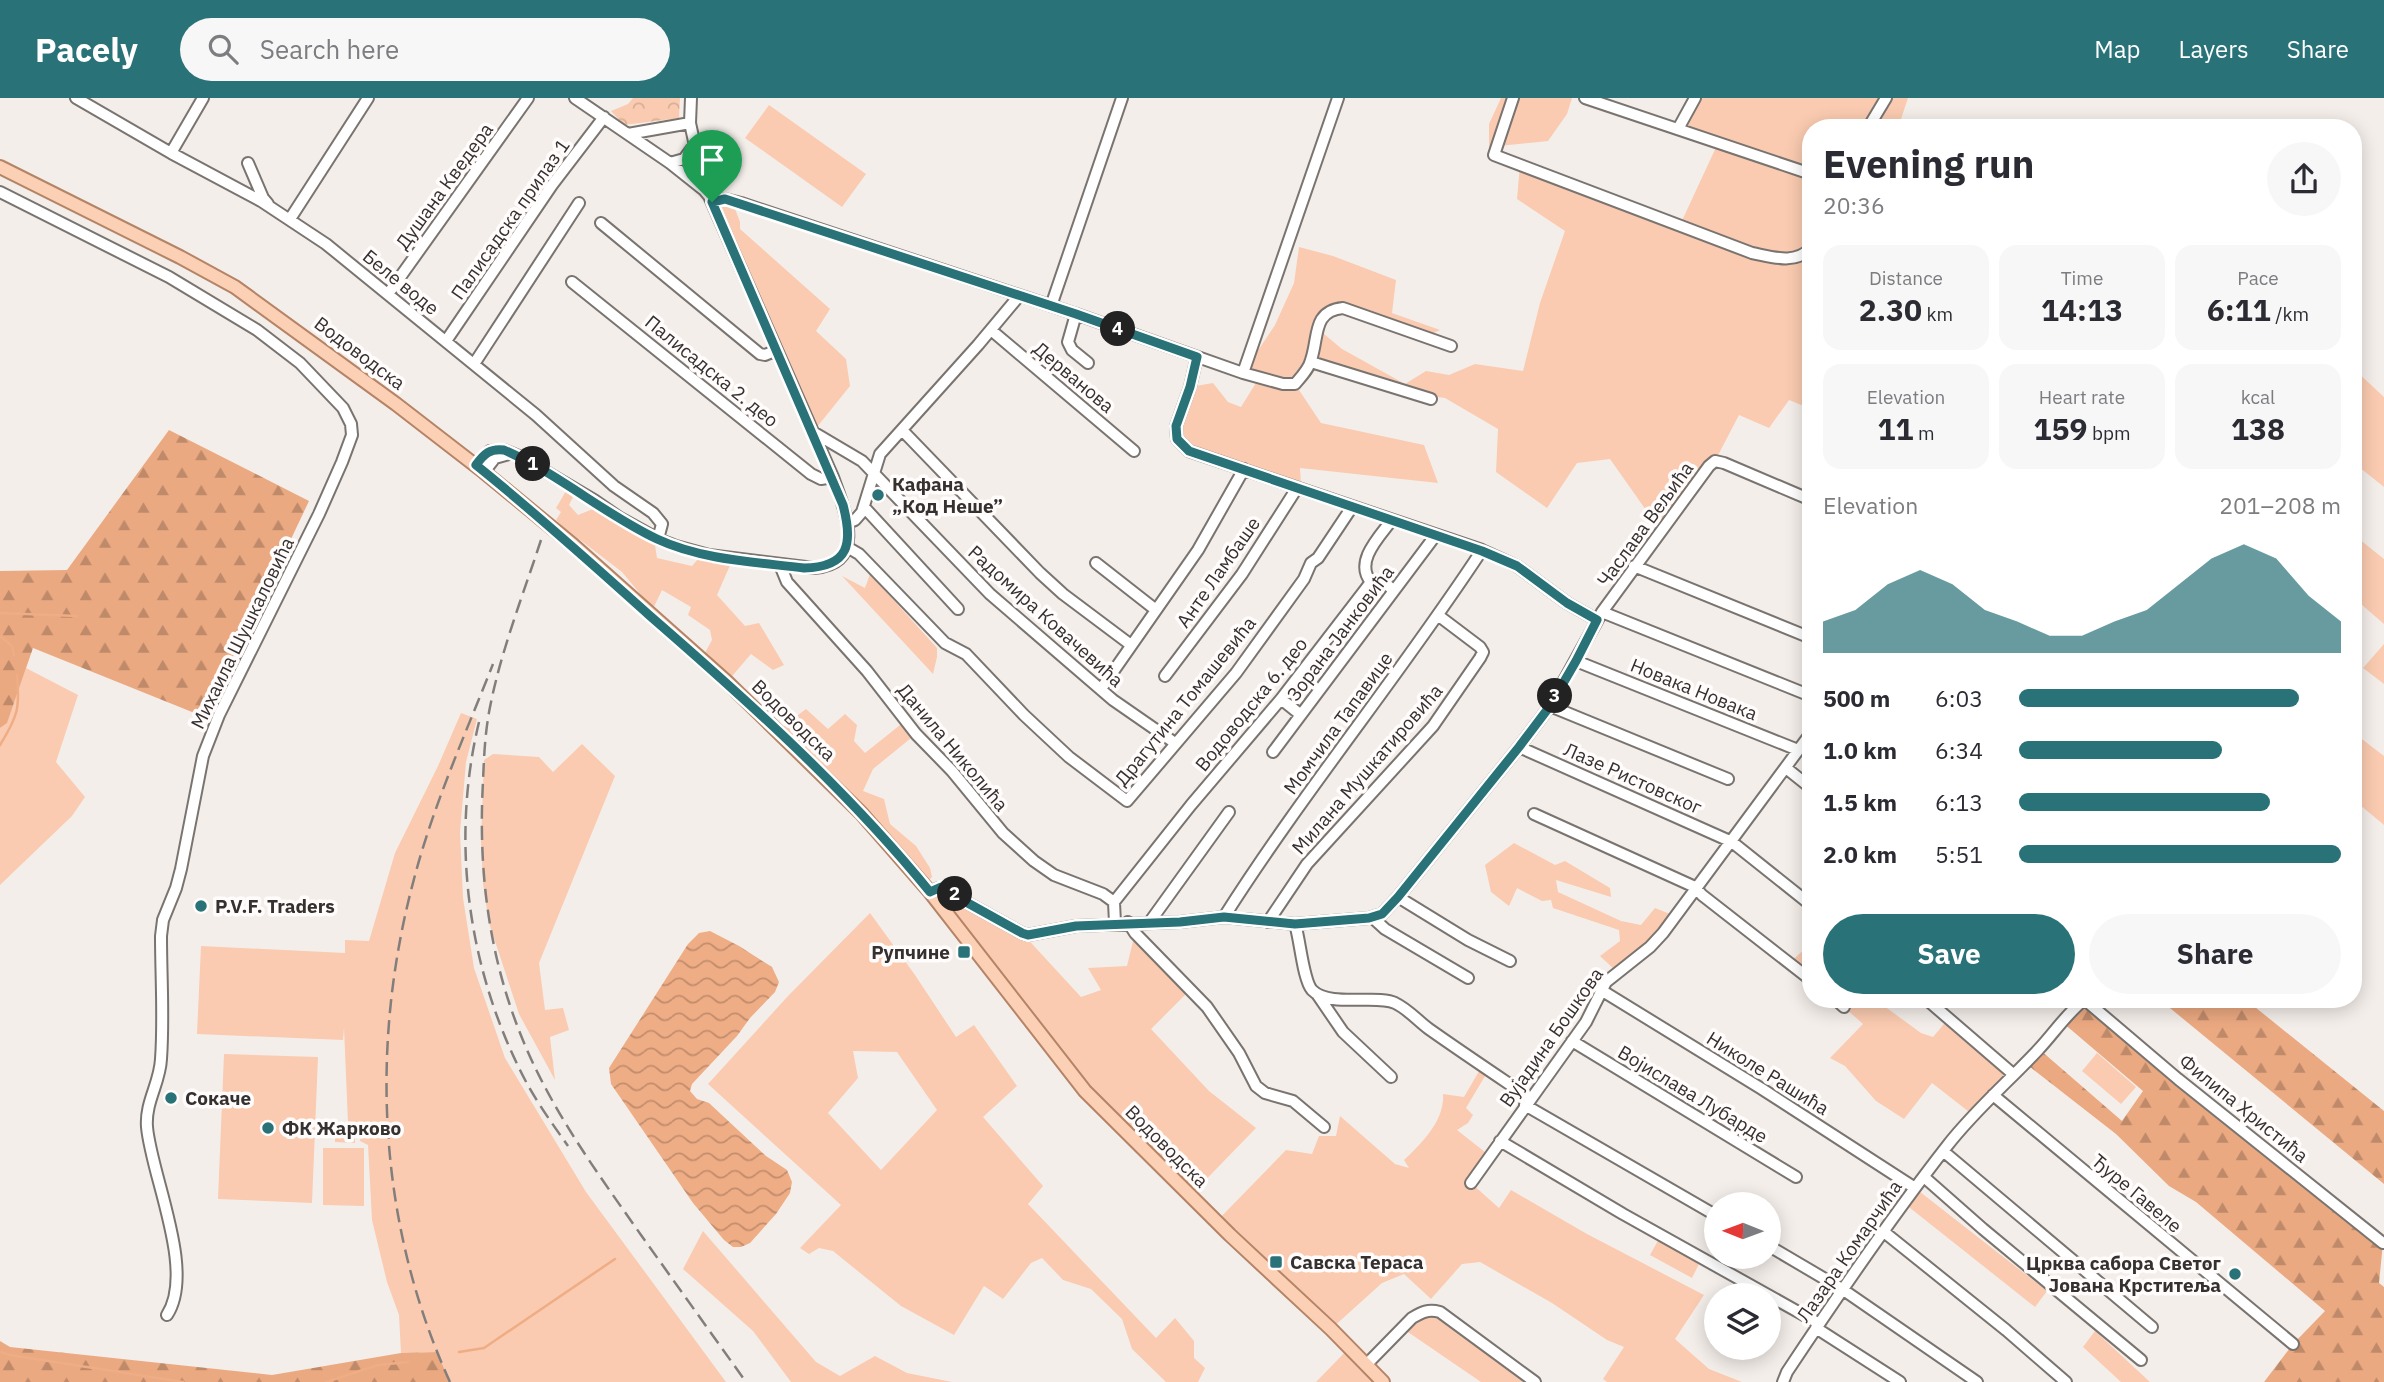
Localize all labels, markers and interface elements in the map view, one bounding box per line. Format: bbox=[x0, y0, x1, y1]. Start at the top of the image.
search box bbox=[180, 18, 670, 81]
text: Pacely bbox=[35, 28, 138, 71]
icon: search bbox=[204, 30, 242, 68]
text: Search here bbox=[260, 32, 399, 66]
text: Map bbox=[2094, 33, 2141, 65]
text: Layers bbox=[2179, 33, 2249, 65]
text: Share bbox=[2287, 33, 2349, 65]
street label: Душана Кведера bbox=[390, 118, 498, 254]
pin bbox=[682, 130, 742, 202]
street label: Палисадска прилаз 1 bbox=[445, 134, 575, 304]
text: Evening run bbox=[1823, 139, 2034, 188]
icon: arrive bbox=[693, 141, 731, 179]
button: share bbox=[2267, 142, 2341, 216]
text: 20:36 bbox=[1823, 190, 1885, 220]
street label: Беле воде bbox=[358, 244, 444, 320]
text: Distance bbox=[1869, 266, 1943, 290]
text: Time bbox=[2061, 266, 2103, 290]
text: Pace bbox=[2237, 266, 2279, 290]
text: 2.30 bbox=[1859, 290, 1922, 329]
text: 14:13 bbox=[2041, 290, 2123, 329]
text: 6:11 bbox=[2207, 290, 2271, 329]
text: km bbox=[1922, 302, 1953, 326]
text: /km bbox=[2271, 302, 2309, 326]
street label: Палисадска 2. део bbox=[640, 310, 784, 432]
street label: Водоводска bbox=[310, 311, 410, 395]
pin: 4 bbox=[1100, 312, 1136, 346]
text: 4 bbox=[1112, 316, 1123, 340]
street label: Дерванова bbox=[1029, 336, 1119, 418]
text: Elevation bbox=[1867, 385, 1945, 409]
text: Heart rate bbox=[2039, 385, 2125, 409]
text: kcal bbox=[2241, 385, 2275, 409]
text: 11 bbox=[1877, 409, 1913, 448]
text: 159 bbox=[2033, 409, 2087, 448]
text: 138 bbox=[2231, 409, 2285, 448]
text: m bbox=[1913, 421, 1935, 445]
text: bpm bbox=[2087, 421, 2131, 445]
pin: 1 bbox=[516, 446, 550, 482]
text: 1 bbox=[527, 451, 538, 475]
street label: Часлава Вељића bbox=[1592, 457, 1698, 591]
place label: Кафана „Код Неше” bbox=[892, 472, 1003, 518]
marker: Кафана „Код Неше” bbox=[870, 487, 886, 503]
text: Elevation bbox=[1823, 490, 1918, 520]
text: 201–208 m bbox=[2219, 490, 2341, 520]
street label: Анте Ламбаше bbox=[1171, 512, 1265, 632]
street label: Михаила Шушкаловића bbox=[185, 533, 299, 733]
street label: Радомира Ковачевића bbox=[963, 540, 1129, 692]
street label: Зорана Јанковића bbox=[1281, 561, 1399, 705]
street label: Драгутина Томашевића bbox=[1109, 611, 1261, 791]
street label: Водоводска 6. део bbox=[1190, 632, 1312, 776]
street label: Момчила Тапавице bbox=[1278, 647, 1398, 799]
street label: Новака Новака bbox=[1627, 653, 1761, 725]
street label: Водоводска bbox=[747, 674, 841, 766]
street label: Данила Николића bbox=[892, 678, 1014, 816]
pin: 3 bbox=[1538, 678, 1572, 714]
street label: Милана Мушкатировића bbox=[1286, 679, 1448, 859]
text: 3 bbox=[1549, 683, 1560, 707]
text: 500 m bbox=[1823, 683, 1890, 713]
text: 6:03 bbox=[1935, 683, 1983, 713]
text: 1.0 km bbox=[1823, 735, 1897, 765]
text: 6:34 bbox=[1935, 735, 1983, 765]
street label: Лазе Ристовског bbox=[1560, 737, 1706, 819]
text: 1.5 km bbox=[1823, 787, 1897, 817]
text: 6:13 bbox=[1935, 787, 1983, 817]
text: 2.0 km bbox=[1823, 839, 1897, 869]
text: 5:51 bbox=[1935, 839, 1983, 869]
pin: 2 bbox=[937, 876, 972, 912]
text: 2 bbox=[949, 881, 960, 905]
place label: P.V.F. Traders bbox=[215, 894, 335, 918]
marker: P.V.F. Traders bbox=[193, 898, 209, 914]
button: Save bbox=[1823, 914, 2075, 994]
button: Share bbox=[2089, 914, 2341, 994]
place label: Рупчине bbox=[871, 940, 950, 964]
marker: Рупчине bbox=[956, 944, 972, 960]
street label: Вујадина Бошкова bbox=[1494, 963, 1608, 1111]
street label: Николе Рашића bbox=[1702, 1026, 1834, 1120]
street label: Војислава Лубарде bbox=[1614, 1040, 1772, 1148]
street label: Филипа Христића bbox=[2175, 1049, 2313, 1167]
place label: Сокаче bbox=[185, 1086, 251, 1110]
marker: Сокаче bbox=[163, 1090, 179, 1106]
street label: Водоводска bbox=[1121, 1100, 1213, 1192]
place label: ФК Жарково bbox=[282, 1116, 402, 1140]
marker: ФК Жарково bbox=[260, 1120, 276, 1136]
street label: Ђуре Гавеле bbox=[2087, 1148, 2187, 1238]
street label: Лазара Комарчића bbox=[1791, 1175, 1907, 1327]
north arrow bbox=[1704, 1192, 1782, 1269]
map controls bbox=[1704, 1192, 1781, 1360]
place label: Савска Тераса bbox=[1290, 1250, 1424, 1274]
place label: Црква сабора Светог Јована Крститеља bbox=[2026, 1251, 2222, 1297]
marker: Савска Тераса bbox=[1268, 1254, 1284, 1270]
marker: Црква сабора Светог Јована Крститеља bbox=[2227, 1266, 2243, 1282]
button: layers bbox=[1704, 1283, 1781, 1360]

